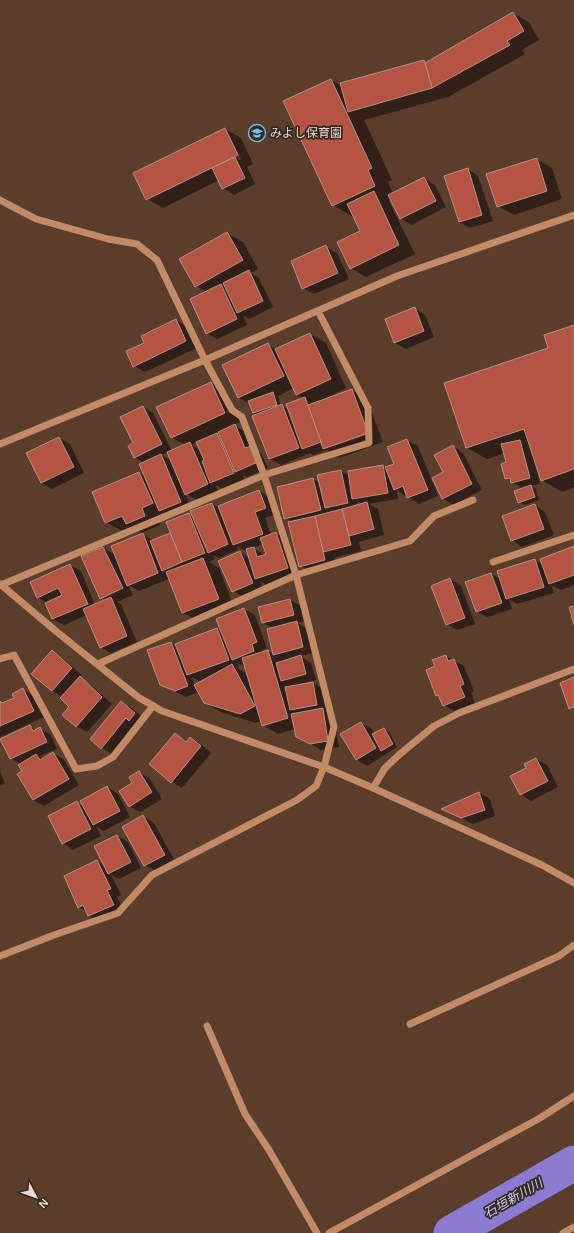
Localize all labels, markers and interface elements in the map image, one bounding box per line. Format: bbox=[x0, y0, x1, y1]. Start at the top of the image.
school or university icon: みよし保育園 bbox=[247, 123, 267, 143]
place label: みよし保育園 bbox=[270, 126, 342, 140]
water label: 石垣新川川 bbox=[481, 1174, 547, 1221]
north arrow bbox=[16, 1177, 56, 1217]
text: N bbox=[36, 1197, 51, 1211]

